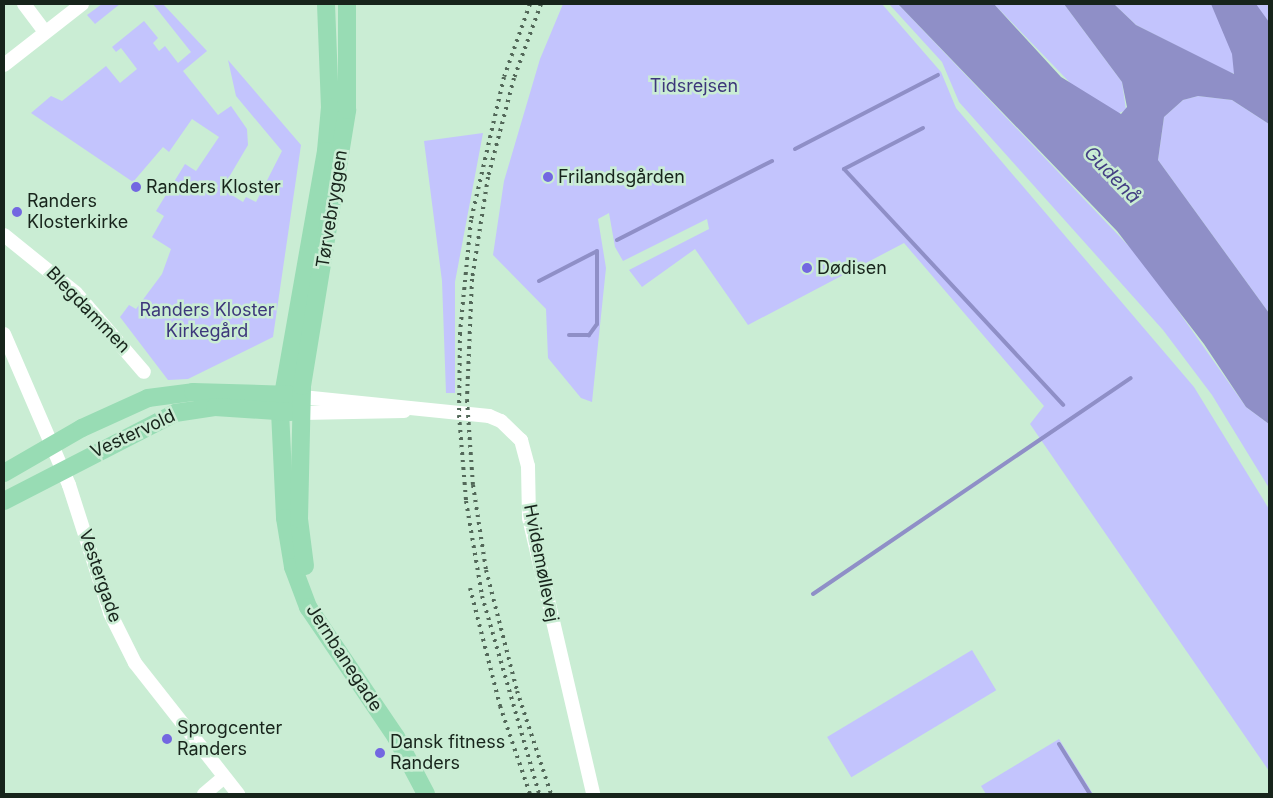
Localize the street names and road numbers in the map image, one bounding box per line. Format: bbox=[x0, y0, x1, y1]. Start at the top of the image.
street label: Tørvebryggen bbox=[312, 148, 352, 270]
street label: Blegdammen bbox=[42, 262, 134, 358]
street label: Vestervold bbox=[87, 405, 179, 463]
street label: Hvidemøllevej bbox=[519, 502, 563, 624]
street label: Vestergade bbox=[74, 527, 126, 625]
street label: Jernbanegade bbox=[301, 600, 387, 716]

